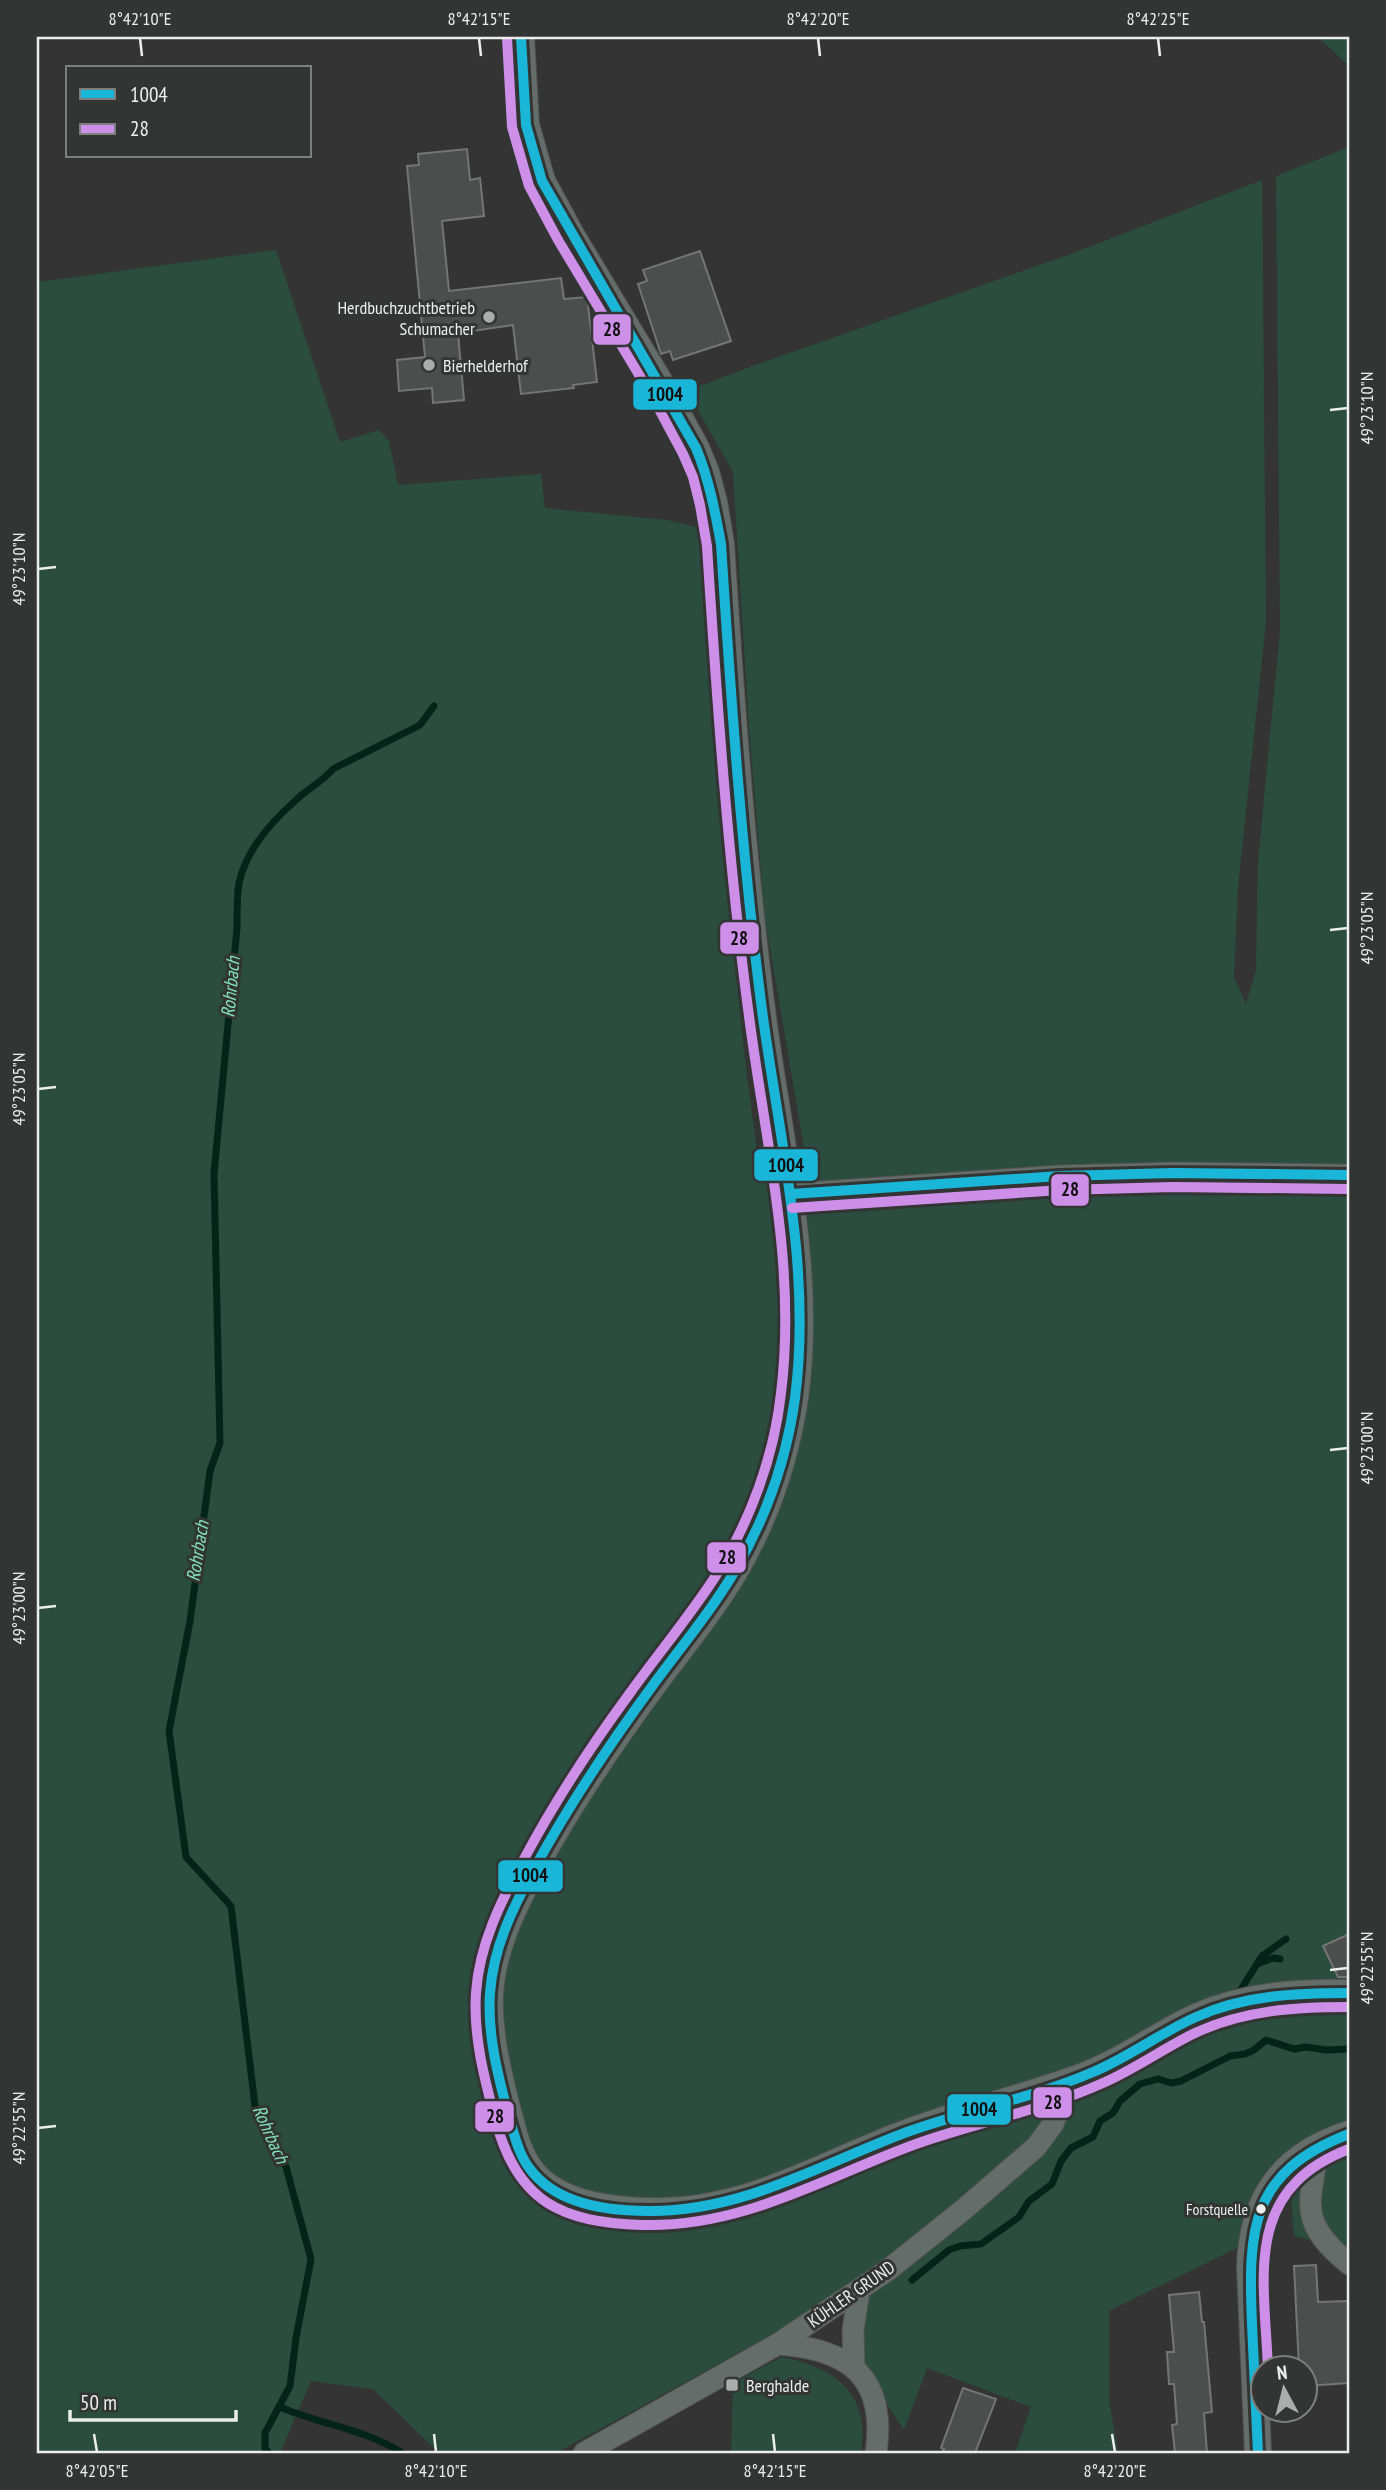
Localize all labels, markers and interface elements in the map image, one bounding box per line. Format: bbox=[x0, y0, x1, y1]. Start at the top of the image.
text: 8°42'10"E bbox=[109, 7, 171, 30]
text: 8°42'15"E bbox=[448, 7, 510, 30]
text: 8°42'20"E bbox=[787, 7, 849, 30]
text: 8°42'25"E bbox=[1127, 7, 1189, 30]
legend bbox=[66, 66, 312, 158]
text: 1004 bbox=[130, 81, 168, 108]
text: 28 bbox=[130, 115, 149, 142]
place label: Herdbuchzuchtbetrieb Schumacher bbox=[337, 296, 475, 340]
marker: Herdbuchzuchtbetrieb Schumacher bbox=[481, 309, 497, 325]
line badge: 28 bbox=[592, 313, 632, 346]
text: 28 bbox=[603, 317, 621, 341]
place label: Bierhelderhof bbox=[443, 354, 529, 377]
marker: Bierhelderhof bbox=[421, 357, 437, 373]
text: 49°23'10"N bbox=[1355, 372, 1378, 444]
line badge: 1004 bbox=[632, 378, 698, 411]
text: 1004 bbox=[647, 382, 683, 406]
text: 49°23'10"N bbox=[7, 533, 30, 605]
text: 49°23'05"N bbox=[1355, 892, 1378, 964]
line badge: 28 bbox=[719, 921, 760, 955]
text: 28 bbox=[730, 926, 748, 950]
water label: Rohrbach bbox=[215, 954, 245, 1018]
text: 49°23'05"N bbox=[7, 1053, 30, 1125]
line badge: 1004 bbox=[753, 1148, 819, 1182]
text: 1004 bbox=[768, 1153, 804, 1177]
line badge: 28 bbox=[1050, 1173, 1090, 1207]
text: 28 bbox=[1061, 1177, 1079, 1201]
text: 49°23'00"N bbox=[1355, 1412, 1378, 1484]
water label: Rohrbach bbox=[180, 1517, 214, 1583]
line badge: 28 bbox=[706, 1541, 747, 1574]
text: 28 bbox=[718, 1545, 736, 1569]
text: 49°23'00"N bbox=[7, 1572, 30, 1644]
line badge: 1004 bbox=[497, 1859, 564, 1893]
text: 1004 bbox=[512, 1863, 548, 1887]
text: 49°22'55"N bbox=[1355, 1932, 1378, 2004]
line badge: 28 bbox=[1032, 2086, 1073, 2119]
text: 28 bbox=[1044, 2090, 1062, 2114]
text: 49°22'55"N bbox=[7, 2092, 30, 2164]
line badge: 1004 bbox=[946, 2093, 1012, 2126]
text: 1004 bbox=[961, 2097, 997, 2121]
line badge: 28 bbox=[474, 2100, 515, 2133]
water label: Rohrbach bbox=[248, 2101, 295, 2168]
text: 28 bbox=[486, 2104, 504, 2128]
place label: Forstquelle bbox=[1186, 2199, 1248, 2219]
marker: Forstquelle bbox=[1254, 2202, 1268, 2216]
street label: KÜHLER GRUND bbox=[803, 2255, 899, 2333]
north arrow bbox=[1250, 2354, 1320, 2424]
text: N bbox=[1275, 2360, 1288, 2385]
place label: Berghalde bbox=[746, 2374, 809, 2397]
marker: Berghalde bbox=[724, 2377, 740, 2393]
scale bar bbox=[70, 2378, 236, 2422]
text: 50 m bbox=[80, 2389, 117, 2416]
text: 8°42'05"E bbox=[66, 2459, 128, 2482]
text: 8°42'10"E bbox=[405, 2459, 467, 2482]
text: 8°42'15"E bbox=[744, 2459, 806, 2482]
text: 8°42'20"E bbox=[1084, 2459, 1146, 2482]

